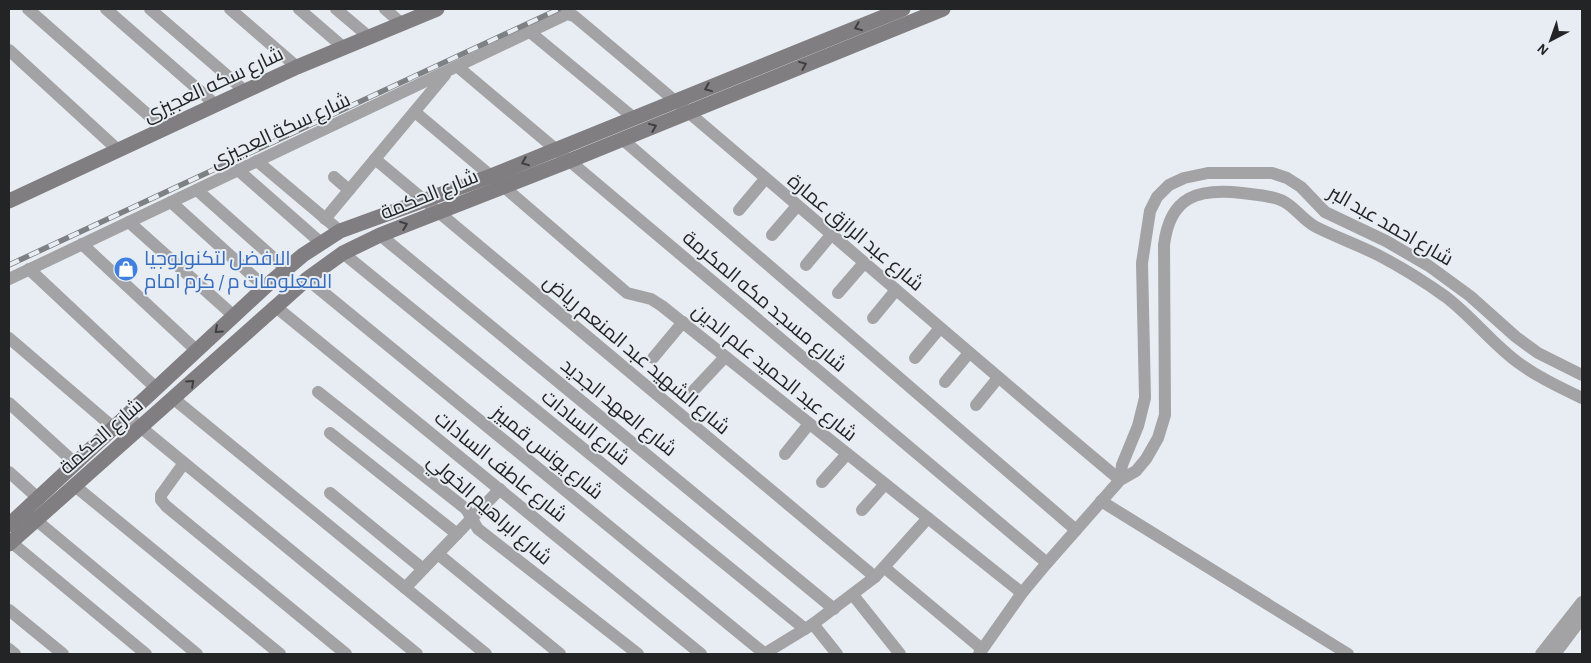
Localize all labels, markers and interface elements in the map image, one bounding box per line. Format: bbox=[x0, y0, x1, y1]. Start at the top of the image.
north arrow bbox=[1526, 15, 1576, 65]
one-way arrow bbox=[854, 21, 863, 31]
text: N bbox=[1535, 41, 1551, 58]
street label: شارع سكه العجيزى bbox=[140, 44, 288, 129]
one-way arrow bbox=[798, 61, 807, 72]
one-way arrow bbox=[704, 82, 713, 93]
street label: شارع سكة العجيزى bbox=[207, 90, 355, 175]
one-way arrow bbox=[648, 122, 657, 133]
one-way arrow bbox=[521, 157, 529, 167]
street label: شارع الحكمة bbox=[378, 166, 482, 226]
street label: شارع عبد الرازق عمارة bbox=[782, 170, 927, 297]
street label: شارع احمد عبد البر bbox=[1322, 182, 1456, 272]
one-way arrow bbox=[399, 221, 408, 231]
street label: شارع مسجد مكه المكرمة bbox=[677, 228, 850, 378]
place label: الافضل لتكنولوجيا المعلومات م / كرم امام bbox=[144, 249, 332, 295]
shop icon: الافضل لتكنولوجيا المعلومات م / كرم امام bbox=[113, 256, 139, 282]
street label: شارع الشهيد عبد المنعم رياض bbox=[537, 271, 733, 441]
street label: شارع عبد الحميد علم الدين bbox=[686, 300, 860, 448]
one-way arrow bbox=[214, 325, 223, 334]
street label: شارع العهد الجديد bbox=[555, 355, 680, 463]
one-way arrow bbox=[186, 380, 195, 389]
street label: شارع السادات bbox=[536, 386, 633, 472]
street label: شارع الحكمة bbox=[56, 395, 149, 480]
street label: شارع يونس قمبيز bbox=[486, 402, 606, 506]
street label: شارع عاطف السادات bbox=[429, 407, 570, 528]
street label: شارع ابراهيم الخولي bbox=[420, 451, 555, 573]

